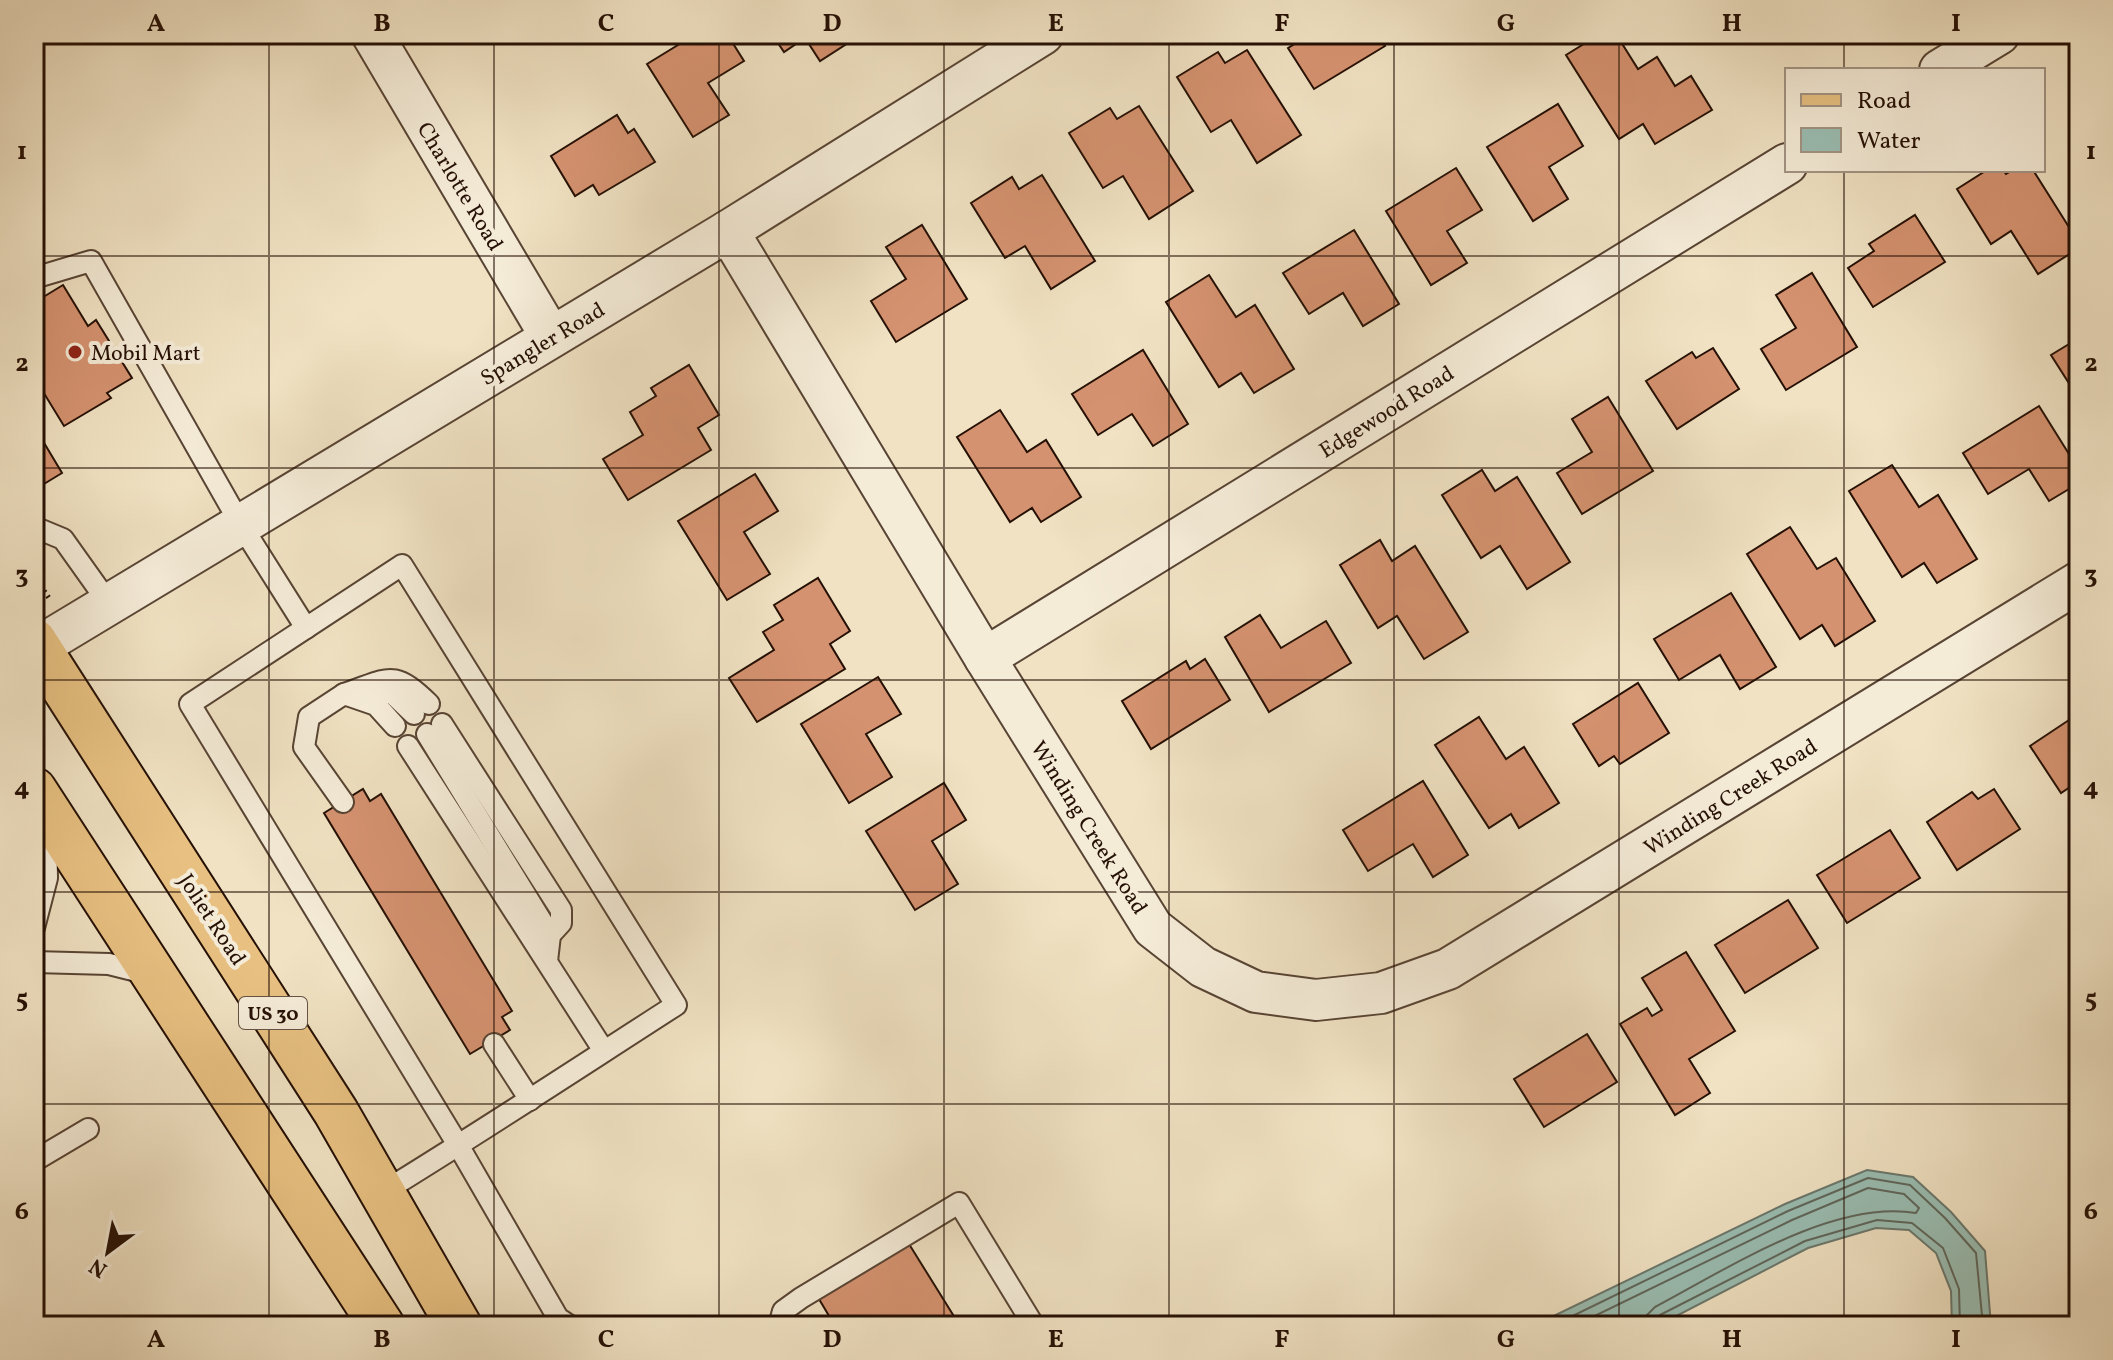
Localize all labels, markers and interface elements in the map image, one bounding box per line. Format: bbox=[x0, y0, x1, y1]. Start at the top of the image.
text: A bbox=[147, 6, 166, 42]
text: B bbox=[373, 6, 391, 42]
text: C bbox=[598, 6, 614, 42]
text: D bbox=[822, 6, 842, 42]
text: E bbox=[1048, 6, 1064, 42]
text: F bbox=[1274, 6, 1290, 42]
text: G bbox=[1497, 6, 1515, 42]
text: H bbox=[1722, 6, 1742, 42]
text: I bbox=[1951, 6, 1961, 42]
legend bbox=[1785, 68, 2045, 172]
text: Road bbox=[1857, 85, 1911, 119]
street label: Charlotte Road bbox=[408, 117, 510, 258]
text: Water bbox=[1857, 125, 1921, 159]
text: 1 bbox=[17, 134, 27, 170]
text: 1 bbox=[2086, 134, 2096, 170]
street label: Spangler Road bbox=[475, 296, 611, 395]
place label: Mobil Mart bbox=[91, 339, 201, 370]
marker: Mobil Mart bbox=[66, 343, 84, 361]
text: 2 bbox=[15, 346, 29, 382]
text: 2 bbox=[2084, 346, 2098, 382]
street label: Edgewood Road bbox=[1314, 359, 1461, 467]
text: 3 bbox=[15, 558, 29, 594]
text: 3 bbox=[2084, 558, 2098, 594]
street label: Winding Creek Road bbox=[1639, 732, 1824, 864]
street label: Winding Creek Road bbox=[1022, 736, 1154, 921]
text: 4 bbox=[14, 770, 30, 806]
text: 4 bbox=[2083, 770, 2099, 806]
street label: Joliet Road bbox=[170, 868, 252, 972]
text: 5 bbox=[16, 982, 28, 1018]
text: 5 bbox=[2085, 982, 2097, 1018]
road number: US 30 bbox=[239, 997, 307, 1029]
text: 6 bbox=[15, 1194, 29, 1230]
text: 6 bbox=[2084, 1194, 2098, 1230]
north arrow bbox=[68, 1212, 148, 1292]
text: N bbox=[84, 1249, 114, 1284]
text: A bbox=[147, 1322, 166, 1358]
text: B bbox=[373, 1322, 391, 1358]
text: C bbox=[598, 1322, 614, 1358]
text: D bbox=[822, 1322, 842, 1358]
text: E bbox=[1048, 1322, 1064, 1358]
text: F bbox=[1274, 1322, 1290, 1358]
text: G bbox=[1497, 1322, 1515, 1358]
text: H bbox=[1722, 1322, 1742, 1358]
text: I bbox=[1951, 1322, 1961, 1358]

